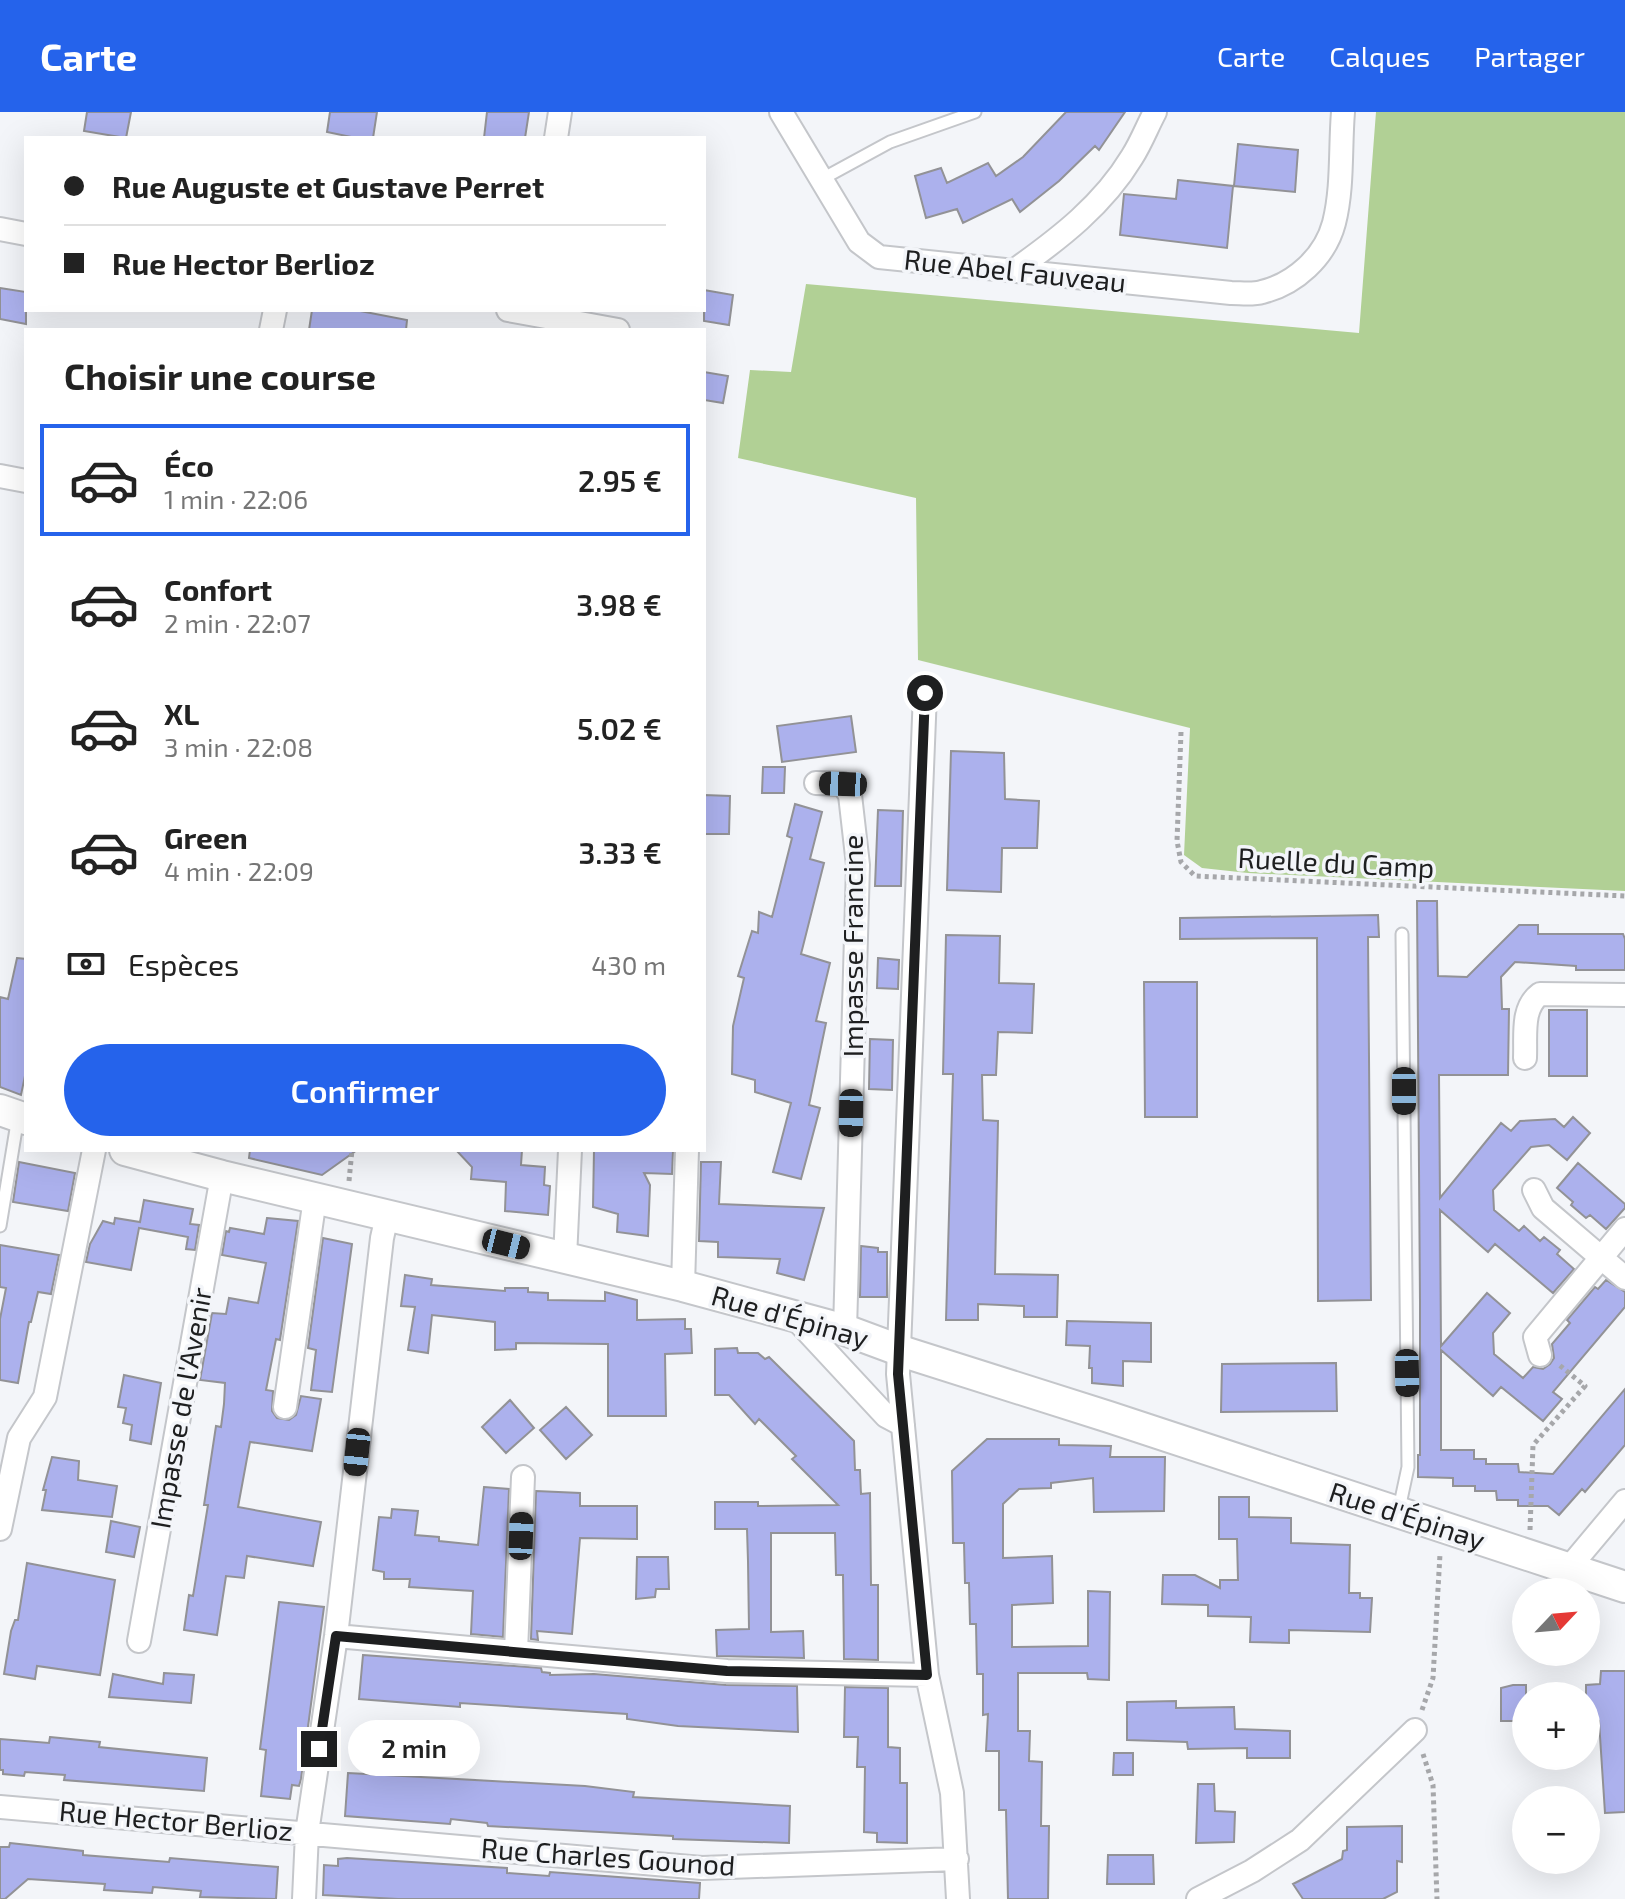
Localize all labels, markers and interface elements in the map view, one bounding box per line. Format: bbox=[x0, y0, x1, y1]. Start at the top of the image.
text: Carte bbox=[40, 33, 137, 79]
text: Carte bbox=[1217, 39, 1285, 73]
text: Calques bbox=[1329, 39, 1430, 73]
text: Partager bbox=[1474, 39, 1585, 73]
text: Rue Auguste et Gustave Perret bbox=[112, 168, 544, 204]
street label: Rue Abel Fauveau bbox=[902, 241, 1128, 299]
text: Rue Hector Berlioz bbox=[112, 245, 375, 281]
text: Choisir une course bbox=[64, 354, 376, 397]
icon: car bbox=[68, 444, 140, 516]
text: Éco bbox=[164, 447, 214, 483]
text: 2.95 € bbox=[578, 462, 662, 498]
text: 1 min · 22:06 bbox=[164, 483, 308, 514]
icon: car bbox=[68, 568, 140, 640]
text: Confort bbox=[164, 571, 272, 607]
text: 3.98 € bbox=[576, 586, 662, 622]
text: 2 min · 22:07 bbox=[164, 607, 311, 638]
route start bbox=[907, 675, 943, 711]
icon: car bbox=[68, 692, 140, 764]
text: XL bbox=[164, 695, 199, 731]
text: 5.02 € bbox=[577, 710, 662, 746]
text: 3 min · 22:08 bbox=[164, 731, 313, 762]
car bbox=[819, 771, 867, 797]
icon: car bbox=[68, 816, 140, 888]
text: Green bbox=[164, 819, 248, 855]
text: 3.33 € bbox=[579, 834, 662, 870]
street label: Impasse Francine bbox=[835, 835, 869, 1057]
street label: Ruelle du Camp bbox=[1237, 840, 1435, 884]
text: 4 min · 22:09 bbox=[164, 855, 314, 886]
icon: cash bbox=[64, 942, 108, 986]
text: Espèces bbox=[128, 946, 239, 982]
text: 430 m bbox=[591, 949, 666, 980]
button: Confirmer bbox=[64, 1044, 666, 1136]
car bbox=[1392, 1067, 1416, 1115]
car bbox=[839, 1089, 863, 1137]
car bbox=[480, 1227, 532, 1261]
street label: Rue d'Épinay bbox=[708, 1277, 873, 1355]
street label: Impasse de l'Avenir bbox=[142, 1285, 218, 1531]
car bbox=[1395, 1349, 1419, 1397]
car bbox=[343, 1427, 371, 1477]
street label: Rue d'Épinay bbox=[1325, 1474, 1490, 1556]
car bbox=[508, 1512, 534, 1560]
north arrow bbox=[1512, 1578, 1600, 1666]
map controls bbox=[1512, 1578, 1600, 1874]
button: + bbox=[1512, 1682, 1600, 1770]
callout: 2 min bbox=[347, 1721, 479, 1777]
route end bbox=[301, 1731, 337, 1767]
text: 2 min bbox=[381, 1732, 447, 1763]
button: − bbox=[1512, 1786, 1600, 1874]
street label: Rue Hector Berlioz bbox=[58, 1793, 294, 1847]
street label: Rue Charles Gounod bbox=[480, 1830, 736, 1882]

